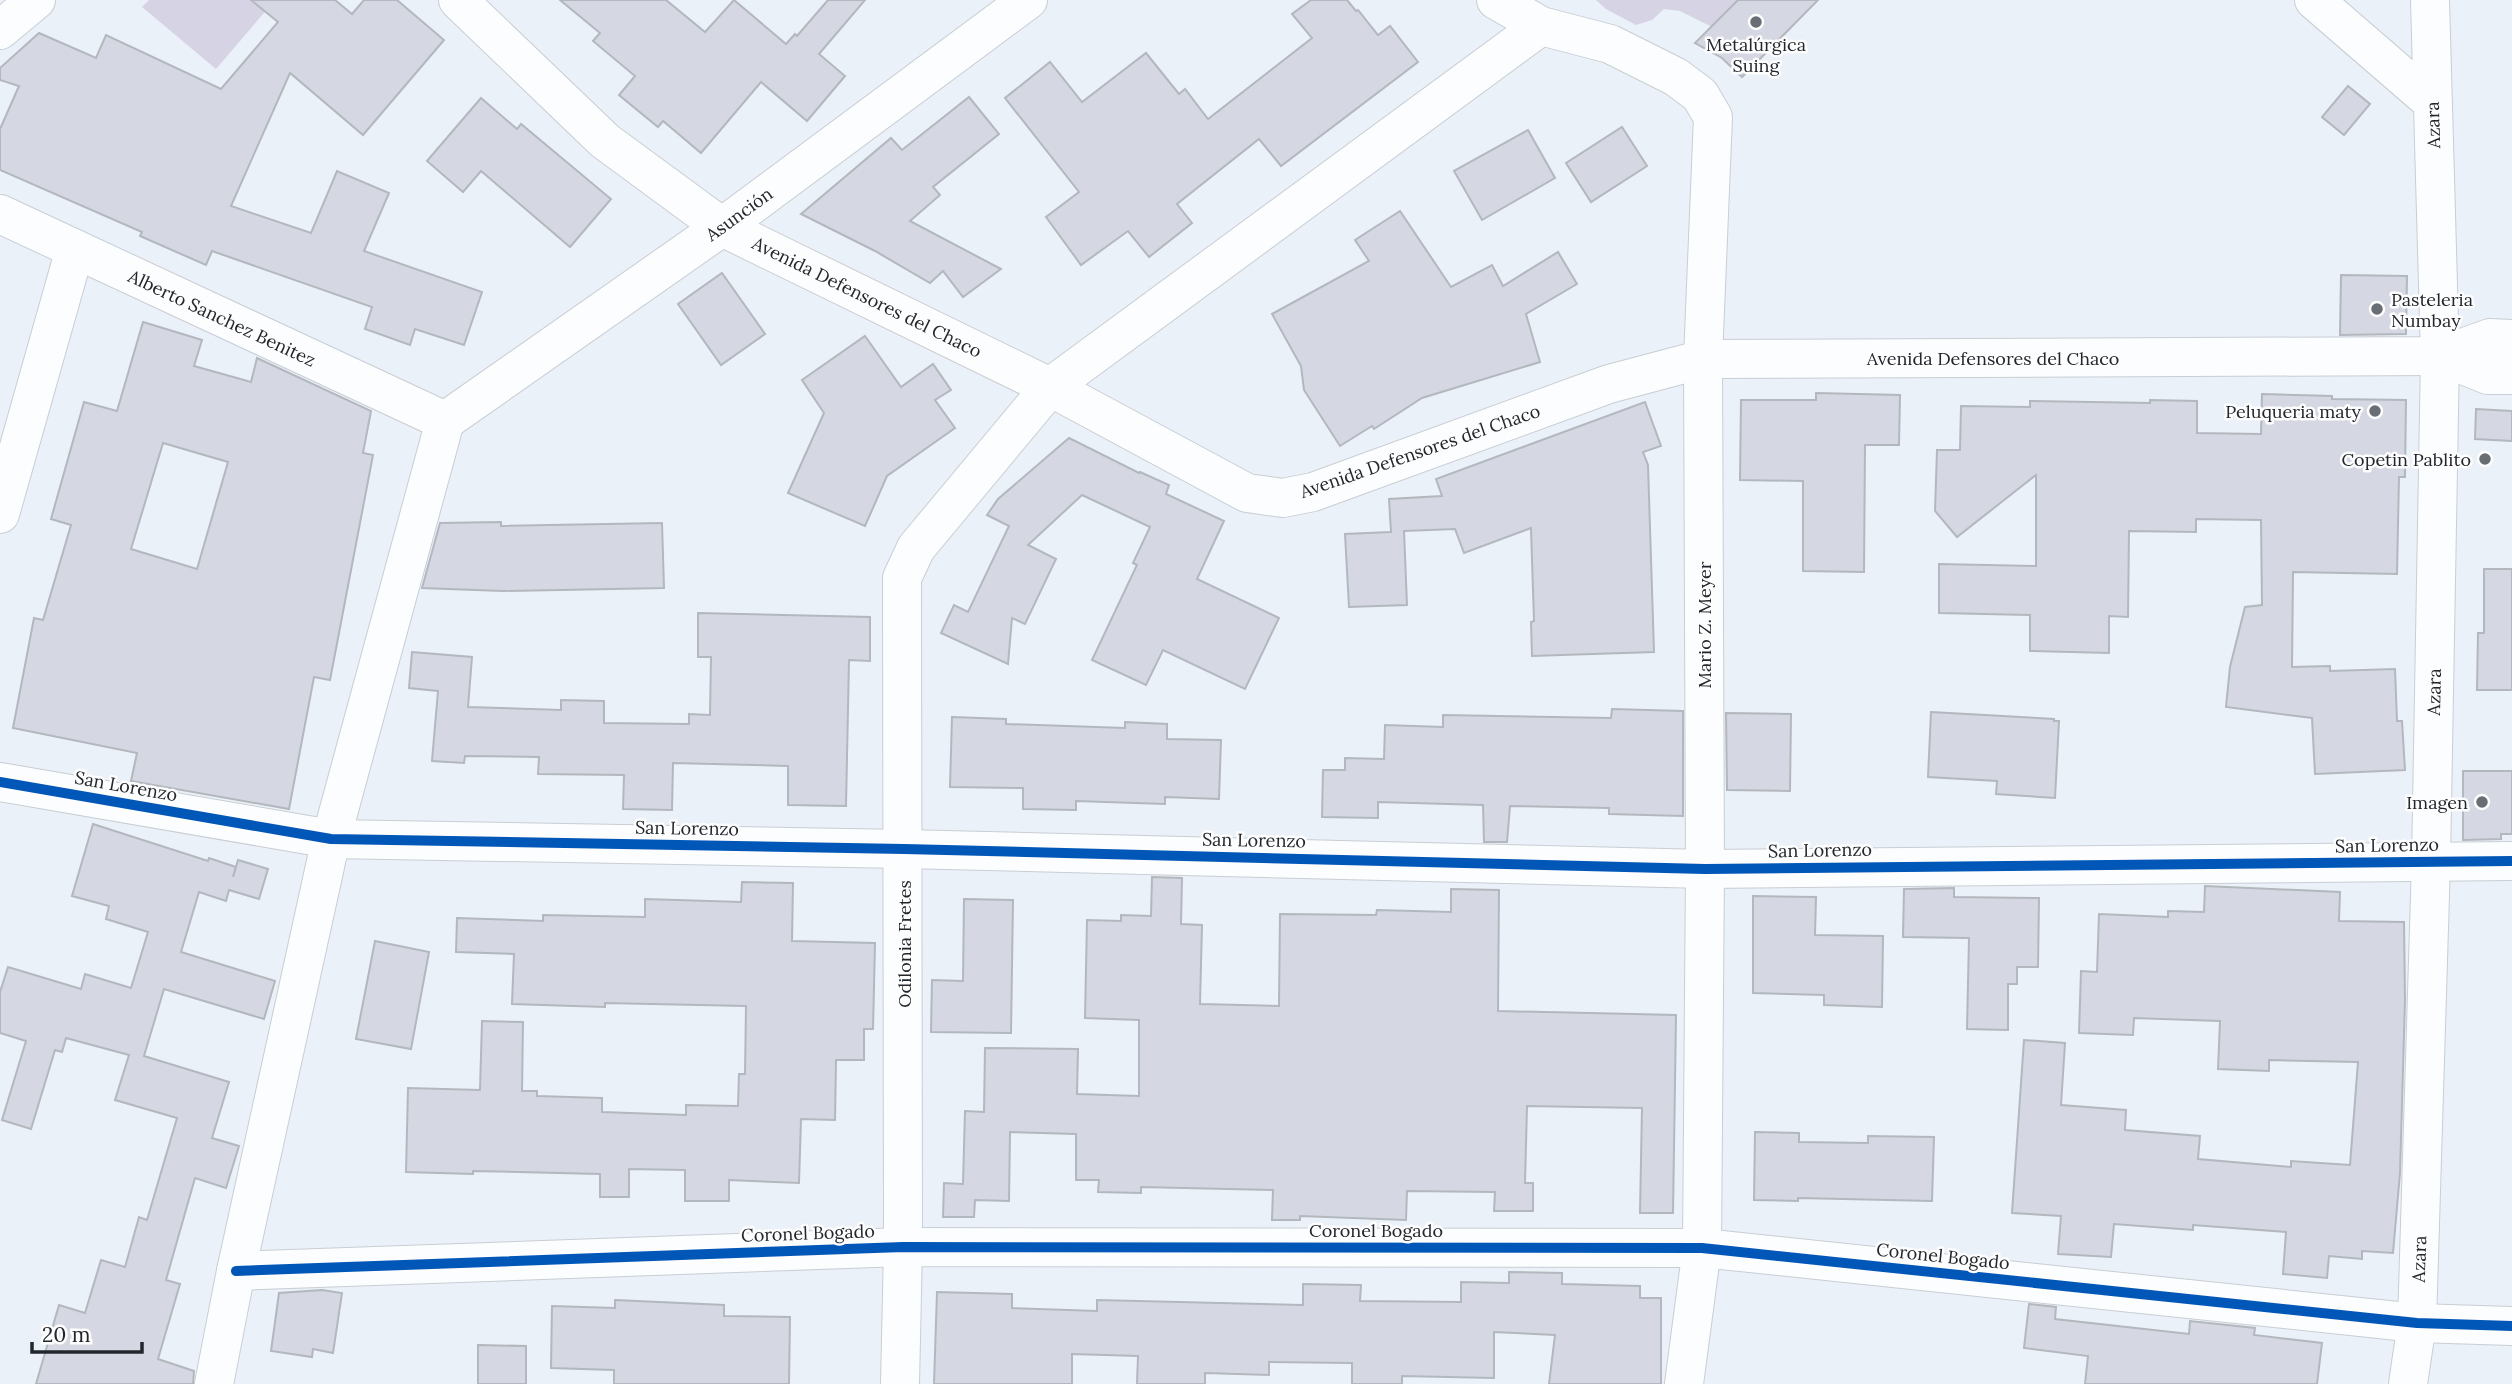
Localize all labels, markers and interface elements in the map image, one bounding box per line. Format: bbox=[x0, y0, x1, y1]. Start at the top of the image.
marker: Metalúrgica Suing bbox=[1748, 14, 1764, 30]
place label: Metalúrgica Suing bbox=[1706, 33, 1806, 77]
street label: Azara bbox=[2421, 101, 2445, 150]
street label: Asunción bbox=[700, 182, 777, 247]
street label: Avenida Defensores del Chaco bbox=[748, 231, 985, 363]
street label: Alberto Sanchez Benitez bbox=[124, 264, 319, 372]
place label: Pasteleria Numbay bbox=[2391, 288, 2473, 332]
marker: Pasteleria Numbay bbox=[2369, 301, 2385, 317]
street label: Avenida Defensores del Chaco bbox=[1866, 347, 2119, 370]
street label: Avenida Defensores del Chaco bbox=[1296, 399, 1543, 503]
place label: Peluqueria maty bbox=[2225, 400, 2361, 423]
marker: Peluqueria maty bbox=[2367, 403, 2383, 419]
place label: Copetin Pablito bbox=[2342, 448, 2471, 471]
marker: Copetin Pablito bbox=[2477, 451, 2493, 467]
street label: Mario Z. Meyer bbox=[1693, 561, 1716, 689]
street label: Azara bbox=[2422, 668, 2446, 717]
street label: San Lorenzo bbox=[73, 766, 179, 806]
place label: Imagen bbox=[2406, 791, 2468, 814]
marker: Imagen bbox=[2474, 794, 2490, 810]
street label: San Lorenzo bbox=[635, 816, 739, 840]
street label: San Lorenzo bbox=[1202, 828, 1306, 852]
street label: San Lorenzo bbox=[2335, 833, 2439, 857]
street label: San Lorenzo bbox=[1768, 838, 1872, 862]
street label: Odilonia Fretes bbox=[893, 880, 916, 1008]
street label: Coronel Bogado bbox=[741, 1219, 875, 1247]
street label: Coronel Bogado bbox=[1309, 1219, 1443, 1242]
street label: Azara bbox=[2407, 1235, 2431, 1284]
street label: Coronel Bogado bbox=[1875, 1238, 2011, 1274]
scale bar bbox=[32, 1310, 142, 1354]
text: 20 m bbox=[42, 1321, 91, 1348]

